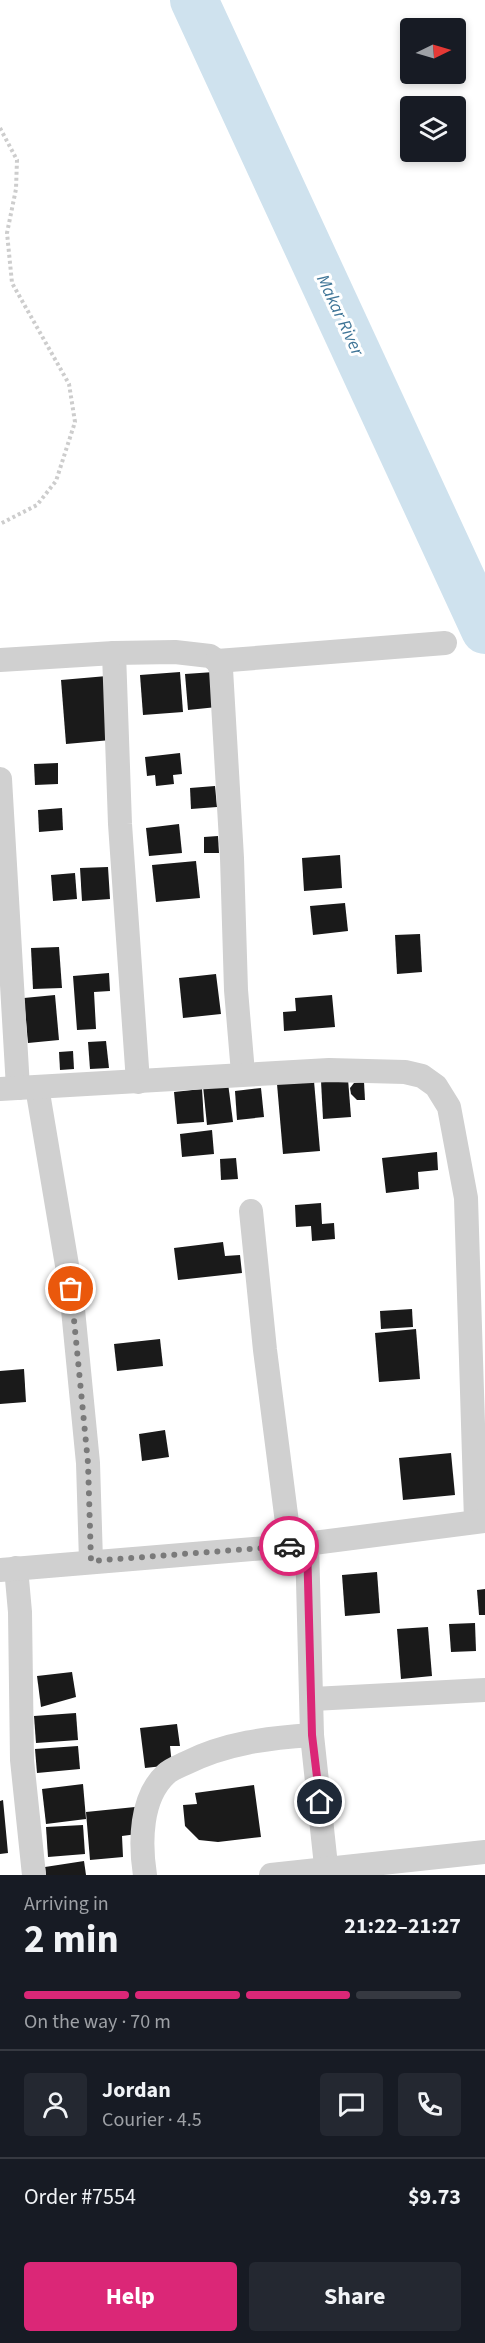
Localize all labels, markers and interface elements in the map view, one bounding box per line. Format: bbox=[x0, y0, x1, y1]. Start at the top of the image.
north arrow bbox=[400, 18, 466, 84]
map controls bbox=[400, 18, 466, 162]
button: layers bbox=[400, 96, 466, 162]
water label: Makar River bbox=[310, 270, 370, 360]
pin bbox=[45, 1263, 96, 1314]
icon: bag bbox=[54, 1272, 87, 1305]
courier bbox=[259, 1516, 319, 1576]
icon: car bbox=[273, 1530, 306, 1563]
pin bbox=[294, 1776, 345, 1827]
icon: home bbox=[303, 1785, 336, 1818]
text: Arriving in bbox=[24, 1890, 109, 1918]
text: 21:22–21:27 bbox=[344, 1910, 461, 1942]
text: 2 min bbox=[24, 1912, 119, 1968]
text: On the way · 70 m bbox=[24, 2008, 171, 2036]
button: person bbox=[24, 2073, 87, 2136]
button: chat bbox=[320, 2073, 383, 2136]
button: phone bbox=[398, 2073, 461, 2136]
text: Jordan bbox=[102, 2074, 171, 2106]
text: Courier · 4.5 bbox=[102, 2106, 202, 2134]
text: Order #7554 bbox=[24, 2181, 136, 2213]
text: $9.73 bbox=[408, 2181, 461, 2213]
button: Help bbox=[24, 2262, 237, 2331]
button: Share bbox=[249, 2262, 461, 2331]

